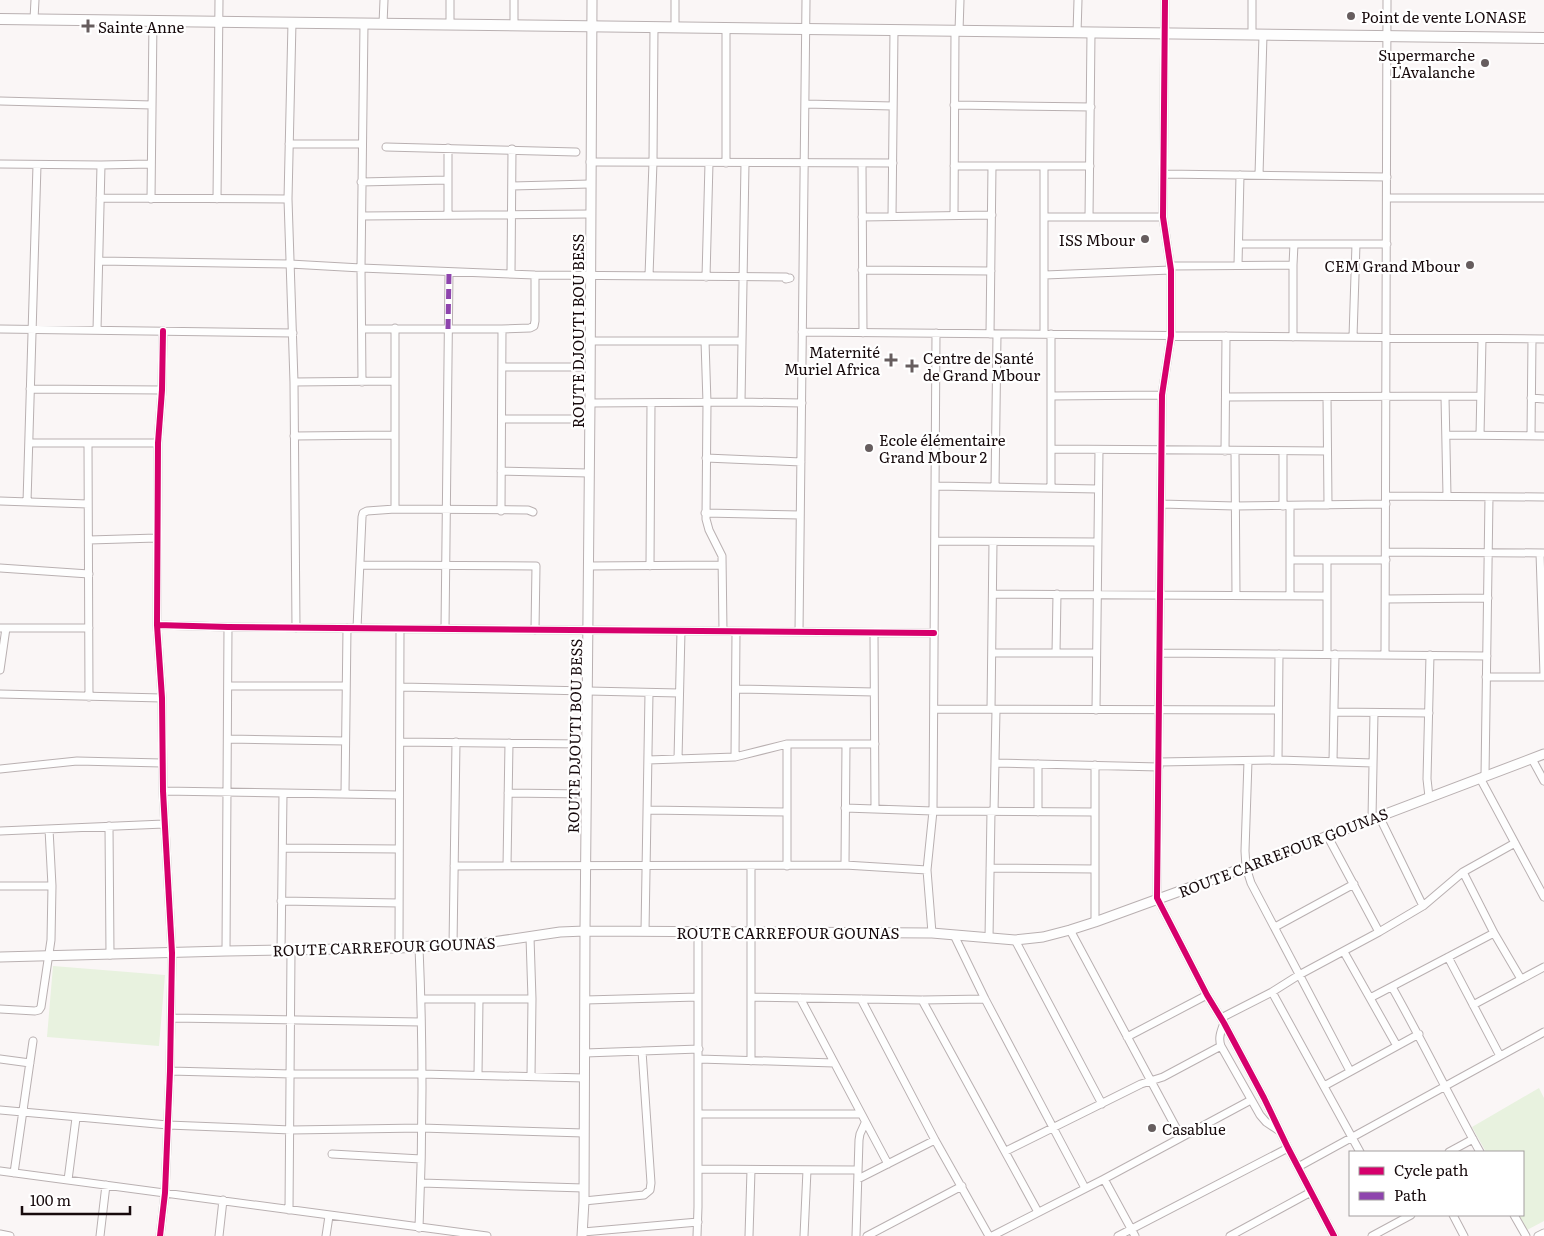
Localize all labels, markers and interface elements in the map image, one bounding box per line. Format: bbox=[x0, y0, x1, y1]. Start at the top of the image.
place label: Point de vente LONASE bbox=[1361, 5, 1527, 28]
marker: Point de vente LONASE bbox=[1345, 10, 1357, 22]
place label: Sainte Anne bbox=[98, 15, 184, 38]
marker: Sainte Anne bbox=[82, 20, 94, 32]
place label: Supermarche L'Avalanche bbox=[1378, 43, 1475, 83]
marker: Supermarche L'Avalanche bbox=[1479, 57, 1491, 69]
place label: ISS Mbour bbox=[1059, 228, 1135, 251]
marker: ISS Mbour bbox=[1139, 233, 1151, 245]
street label: ROUTE DJOUTI BOU BESS bbox=[566, 234, 589, 428]
place label: CEM Grand Mbour bbox=[1324, 254, 1460, 277]
marker: CEM Grand Mbour bbox=[1464, 259, 1476, 271]
place label: Maternité Muriel Africa bbox=[784, 340, 881, 380]
place label: Centre de Santé de Grand Mbour bbox=[923, 346, 1040, 386]
marker: Maternité Muriel Africa bbox=[884, 353, 898, 367]
marker: Centre de Santé de Grand Mbour bbox=[905, 359, 919, 373]
place label: Ecole élémentaire Grand Mbour 2 bbox=[879, 428, 1006, 468]
marker: Ecole élémentaire Grand Mbour 2 bbox=[863, 442, 875, 454]
street label: ROUTE DJOUTI BOU BESS bbox=[561, 639, 587, 833]
street label: ROUTE CARREFOUR GOUNAS bbox=[1175, 801, 1391, 903]
street label: ROUTE CARREFOUR GOUNAS bbox=[676, 921, 900, 944]
street label: ROUTE CARREFOUR GOUNAS bbox=[272, 931, 496, 961]
place label: Casablue bbox=[1162, 1117, 1226, 1140]
marker: Casablue bbox=[1146, 1122, 1158, 1134]
legend bbox=[1349, 1151, 1524, 1216]
text: Cycle path bbox=[1394, 1158, 1469, 1181]
text: Path bbox=[1394, 1183, 1427, 1206]
scale bar bbox=[22, 1184, 130, 1216]
text: 100 m bbox=[30, 1188, 71, 1211]

